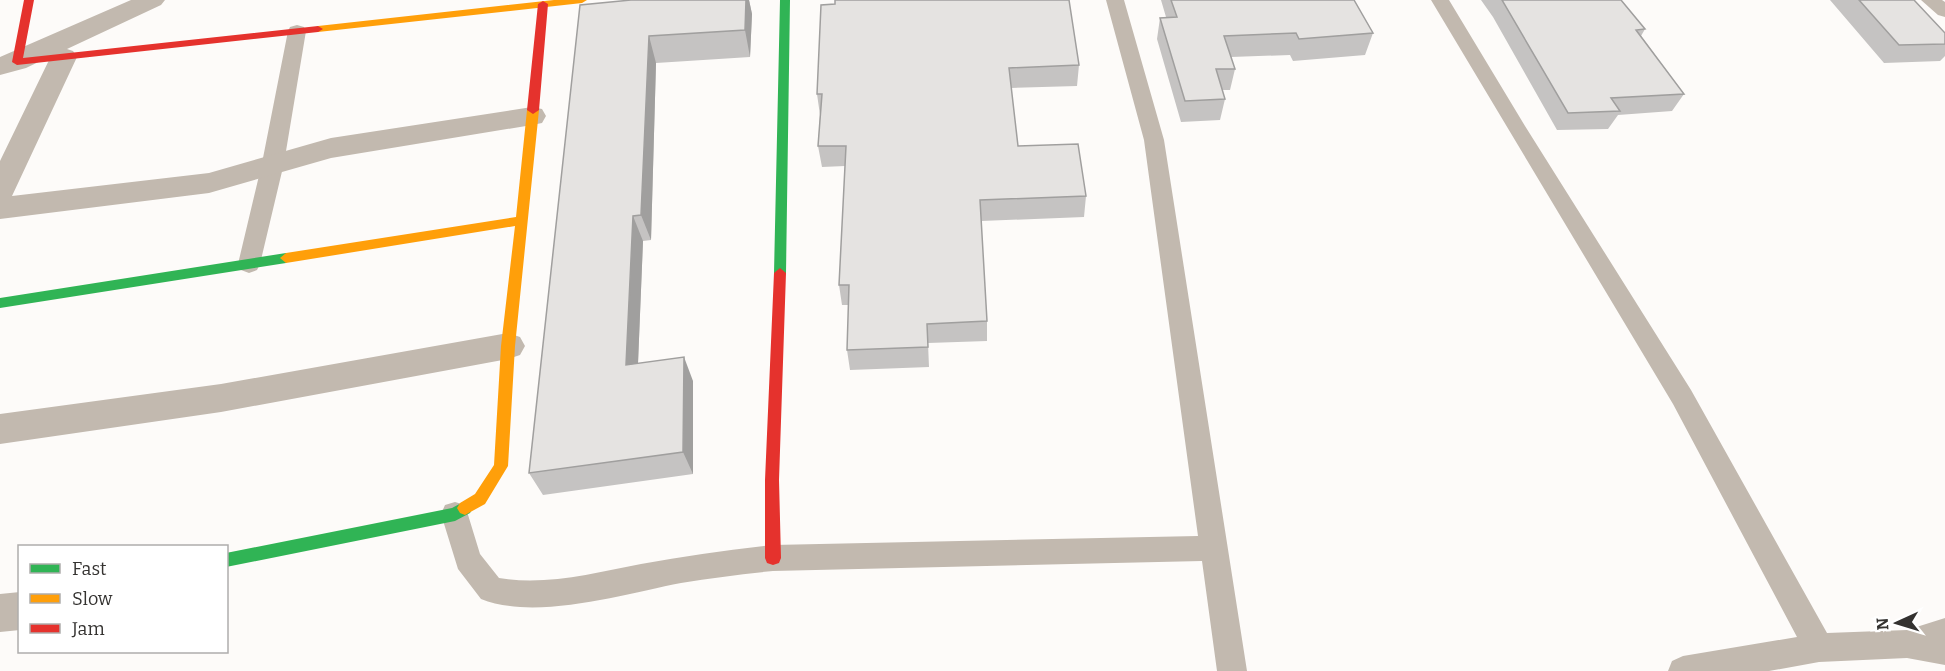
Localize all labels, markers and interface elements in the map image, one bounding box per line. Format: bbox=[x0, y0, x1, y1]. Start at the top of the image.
legend bbox=[18, 545, 228, 653]
text: Fast bbox=[72, 558, 107, 580]
text: Slow bbox=[72, 588, 113, 610]
north arrow bbox=[1867, 593, 1927, 653]
text: N bbox=[1873, 617, 1892, 631]
text: Jam bbox=[71, 618, 105, 640]

